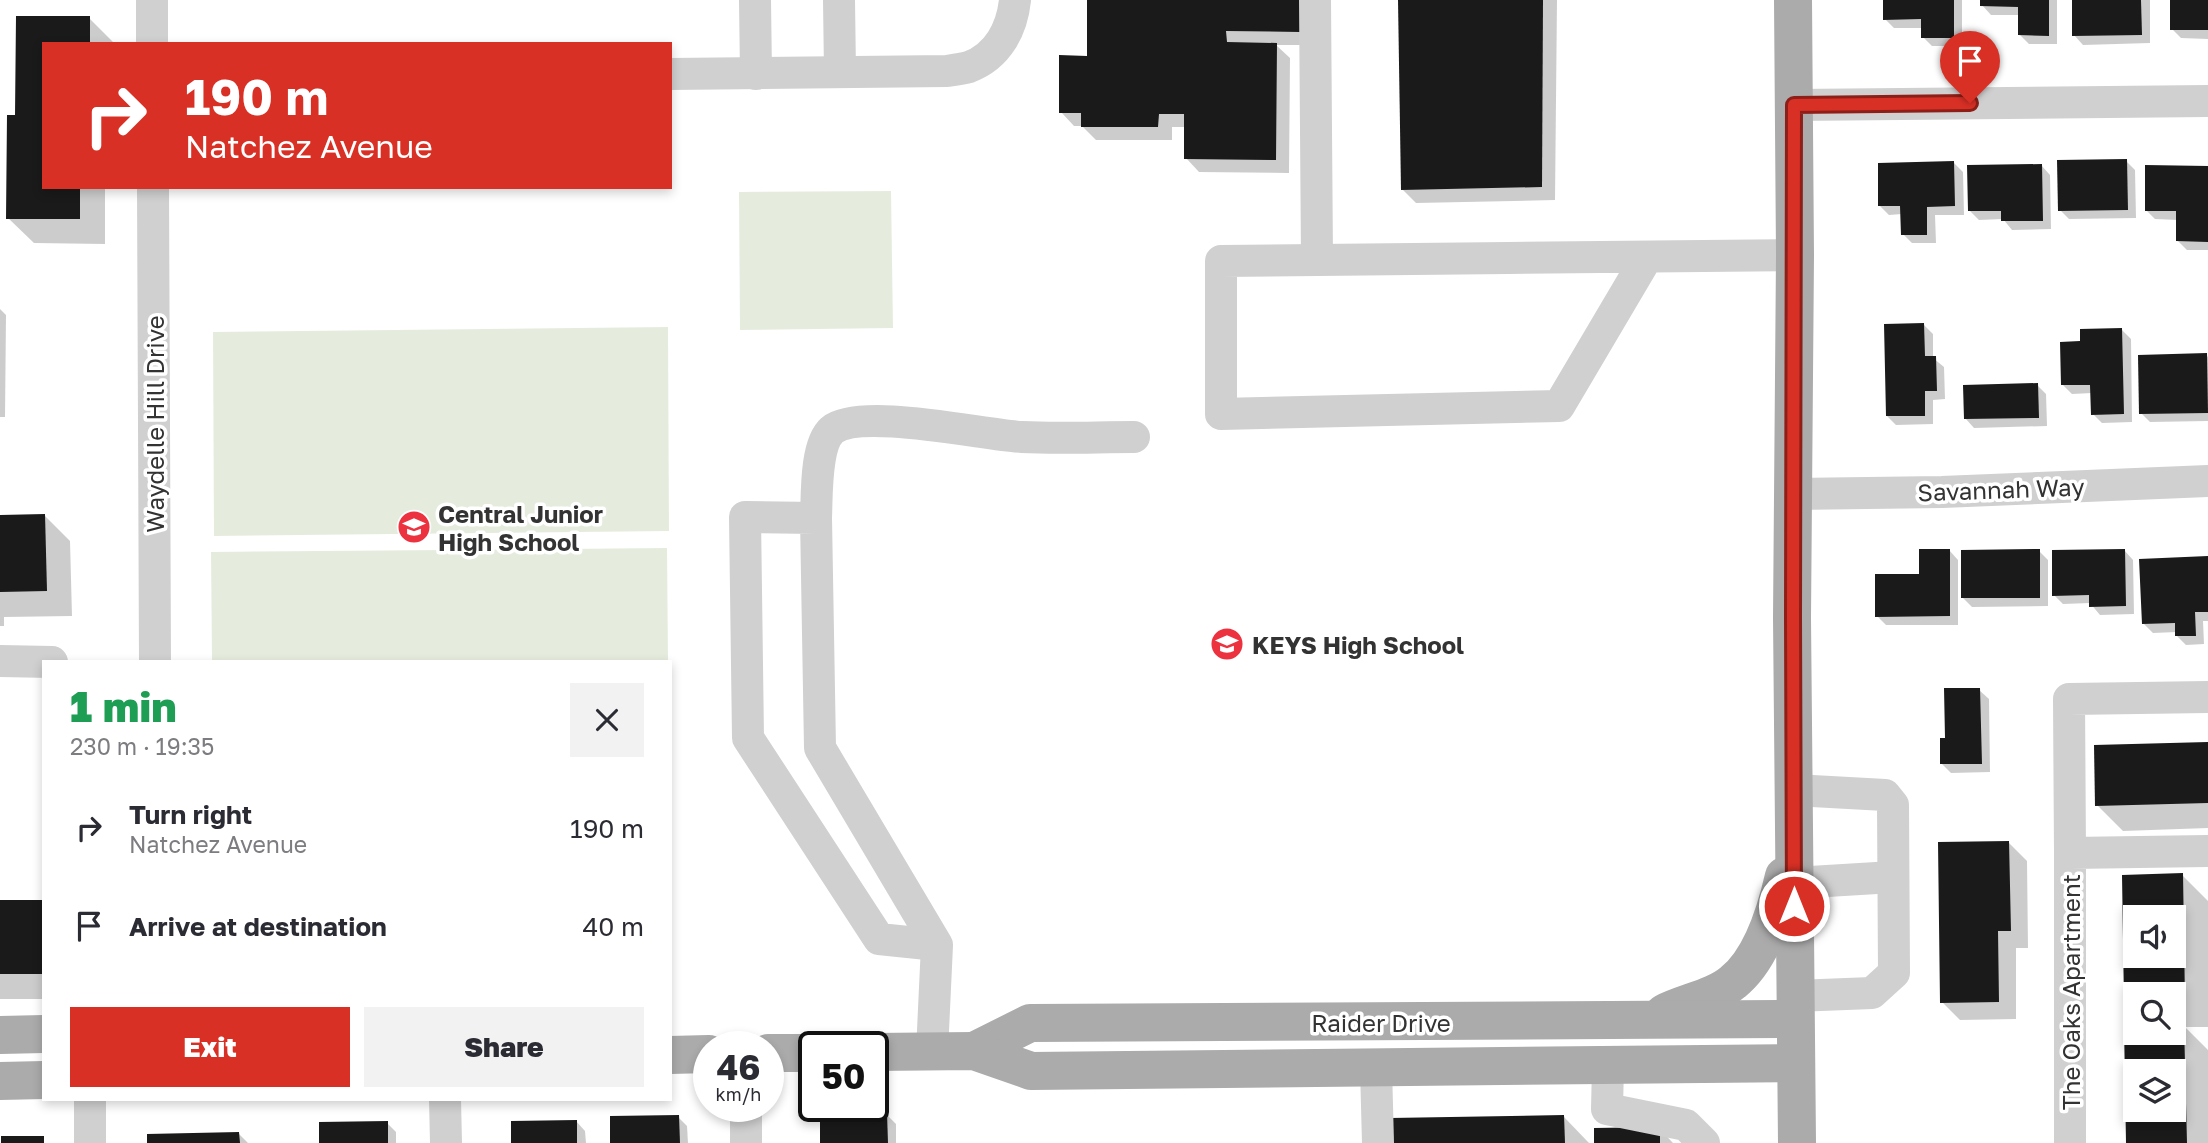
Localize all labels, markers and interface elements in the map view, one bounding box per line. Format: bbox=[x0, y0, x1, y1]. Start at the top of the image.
pin bbox=[1940, 31, 2000, 103]
icon: arrive bbox=[1951, 42, 1989, 80]
text: 190 m bbox=[185, 67, 328, 126]
icon: right bbox=[70, 70, 161, 161]
text: Natchez Avenue bbox=[185, 127, 433, 165]
street label: Waydelle Hill Drive bbox=[140, 315, 169, 533]
street label: Savannah Way bbox=[1917, 472, 2085, 506]
place label: Central Junior High School bbox=[438, 499, 603, 556]
school or university icon: Central Junior High School bbox=[395, 508, 433, 546]
school or university icon: KEYS High School bbox=[1208, 625, 1246, 663]
place label: KEYS High School bbox=[1252, 630, 1464, 659]
text: 1 min bbox=[70, 681, 177, 731]
button: close bbox=[570, 683, 644, 757]
text: 230 m · 19:35 bbox=[70, 732, 214, 760]
text: Turn right bbox=[129, 799, 252, 830]
icon: right bbox=[70, 809, 108, 847]
text: 190 m bbox=[570, 813, 644, 844]
text: Natchez Avenue bbox=[129, 830, 307, 858]
position arrow bbox=[1757, 869, 1831, 943]
street label: The Oaks Apartment bbox=[2056, 874, 2085, 1110]
map controls bbox=[2123, 905, 2186, 1122]
button: sound bbox=[2123, 905, 2186, 968]
icon: arrive bbox=[70, 907, 108, 945]
text: Arrive at destination bbox=[129, 911, 387, 942]
text: 40 m bbox=[583, 911, 644, 942]
button: search bbox=[2123, 982, 2186, 1045]
button: Exit bbox=[70, 1007, 350, 1087]
button: Share bbox=[364, 1007, 644, 1087]
street label: Raider Drive bbox=[1311, 1008, 1451, 1037]
speed limit sign: 50 bbox=[798, 1031, 889, 1122]
text: 46 bbox=[716, 1046, 761, 1088]
button: layers bbox=[2123, 1059, 2186, 1122]
text: km/h bbox=[716, 1083, 761, 1105]

